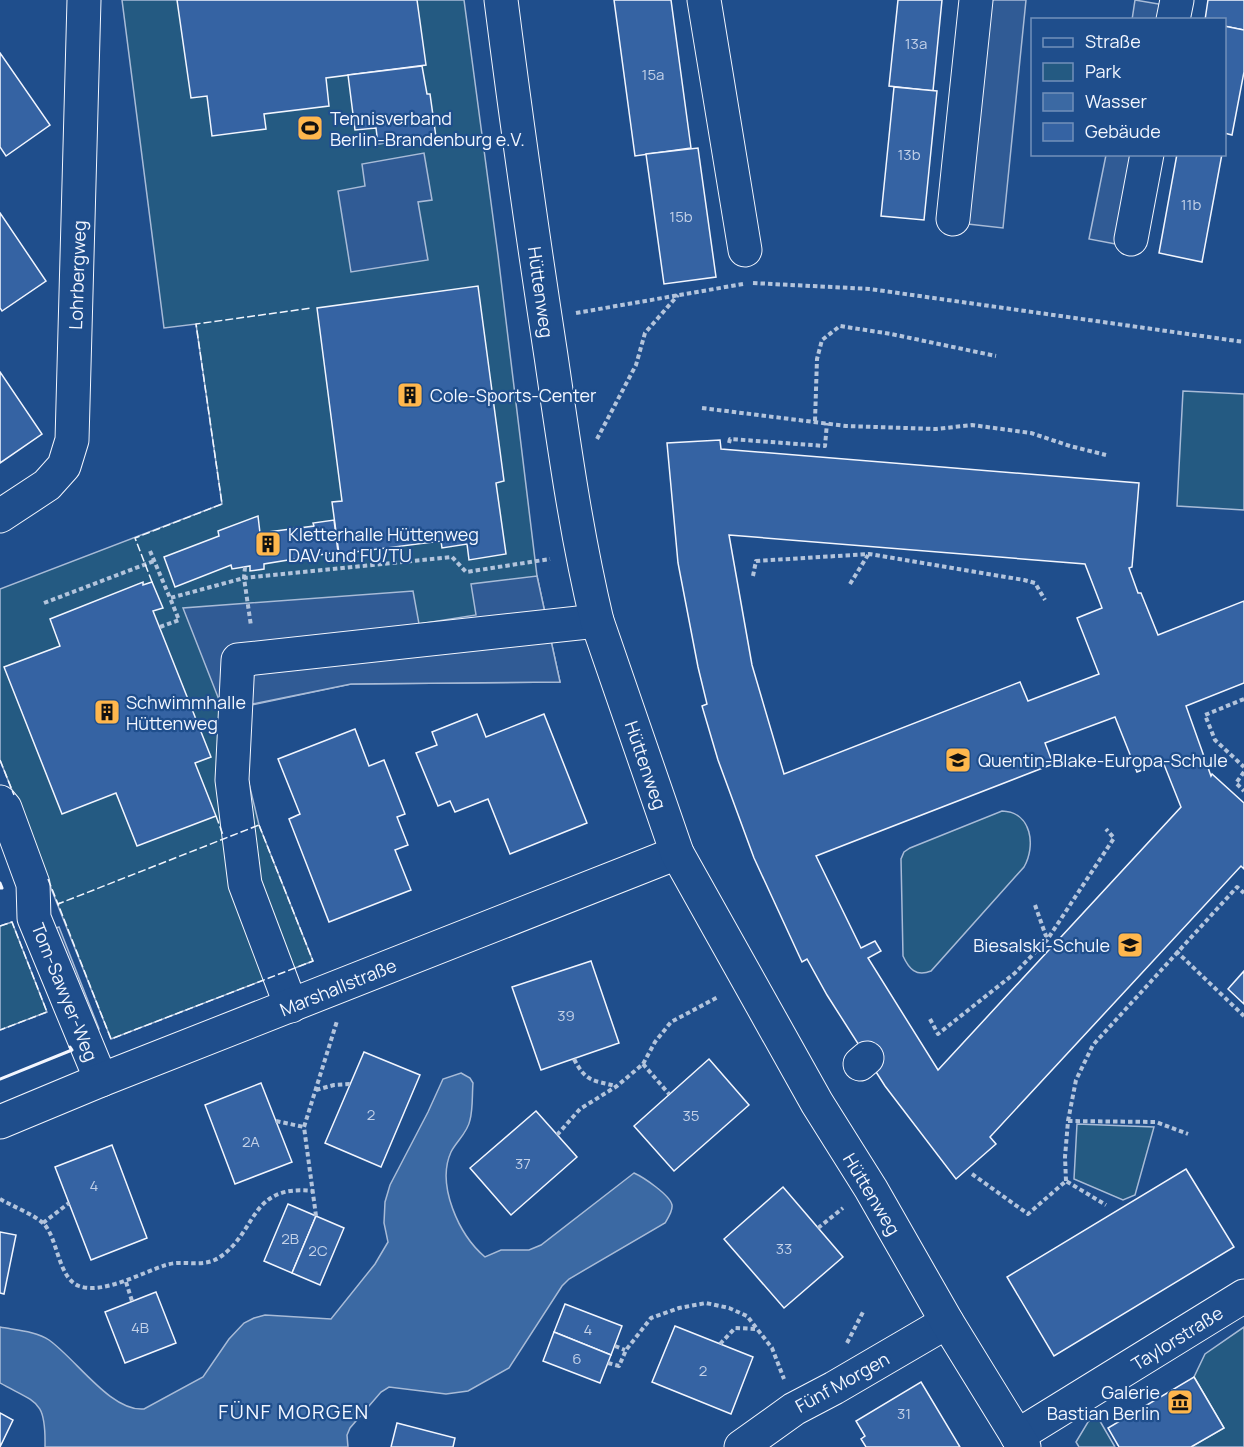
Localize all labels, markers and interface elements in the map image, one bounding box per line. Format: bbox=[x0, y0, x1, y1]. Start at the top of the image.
legend bbox=[1031, 18, 1226, 156]
text: Straße bbox=[1085, 29, 1141, 53]
house number: 13a bbox=[905, 33, 927, 54]
text: Park bbox=[1085, 59, 1122, 83]
house number: 15a bbox=[642, 64, 664, 85]
text: Wasser bbox=[1085, 89, 1147, 113]
place label: Tennisverband Berlin-Brandenburg e.V. bbox=[330, 106, 525, 151]
sports icon: Tennisverband Berlin-Brandenburg e.V. bbox=[295, 113, 325, 143]
text: Gebäude bbox=[1085, 119, 1161, 143]
house number: 13b bbox=[897, 144, 921, 165]
house number: 11b bbox=[1181, 194, 1201, 215]
house number: 15b bbox=[669, 206, 693, 227]
street label: Lohrbergweg bbox=[63, 220, 91, 330]
street label: Hüttenweg bbox=[523, 245, 559, 339]
building icon: Cole-Sports-Center bbox=[395, 380, 425, 410]
place label: Cole-Sports-Center bbox=[430, 383, 597, 407]
place label: Kletterhalle Hüttenweg DAV und FU/TU bbox=[288, 522, 479, 567]
building icon: Kletterhalle Hüttenweg DAV und FU/TU bbox=[253, 529, 283, 559]
place label: Schwimmhalle Hüttenweg bbox=[126, 690, 246, 735]
building icon: Schwimmhalle Hüttenweg bbox=[92, 697, 122, 727]
street label: Hüttenweg bbox=[620, 718, 672, 812]
school or university icon: Quentin-Blake-Europa-Schule bbox=[943, 745, 973, 775]
place label: Quentin-Blake-Europa-Schule bbox=[978, 748, 1228, 772]
street label: Tom-Sawyer-Weg bbox=[26, 919, 104, 1065]
school or university icon: Biesalski-Schule bbox=[1115, 930, 1145, 960]
place label: Biesalski-Schule bbox=[973, 933, 1110, 957]
street label: Marshallstraße bbox=[276, 953, 400, 1021]
house number: 39 bbox=[557, 1005, 575, 1026]
house number: 2 bbox=[367, 1104, 375, 1125]
house number: 35 bbox=[683, 1105, 699, 1126]
house number: 2A bbox=[242, 1131, 260, 1152]
street label: Hüttenweg bbox=[838, 1148, 906, 1240]
house number: 37 bbox=[515, 1153, 531, 1174]
house number: 4 bbox=[90, 1175, 99, 1196]
house number: 2B bbox=[281, 1228, 299, 1249]
house number: 33 bbox=[776, 1238, 792, 1259]
house number: 2C bbox=[308, 1240, 328, 1261]
street label: Taylorstraße bbox=[1127, 1300, 1227, 1376]
house number: 4B bbox=[131, 1317, 149, 1338]
house number: 4 bbox=[584, 1319, 593, 1340]
street label: Fünf Morgen bbox=[791, 1346, 893, 1418]
house number: 6 bbox=[572, 1348, 582, 1369]
house number: 2 bbox=[699, 1360, 707, 1381]
place label: Galerie Bastian Berlin bbox=[1047, 1380, 1160, 1425]
museum icon: Galerie Bastian Berlin bbox=[1165, 1387, 1195, 1417]
district label: FÜNF MORGEN bbox=[218, 1398, 370, 1425]
house number: 31 bbox=[897, 1403, 911, 1424]

